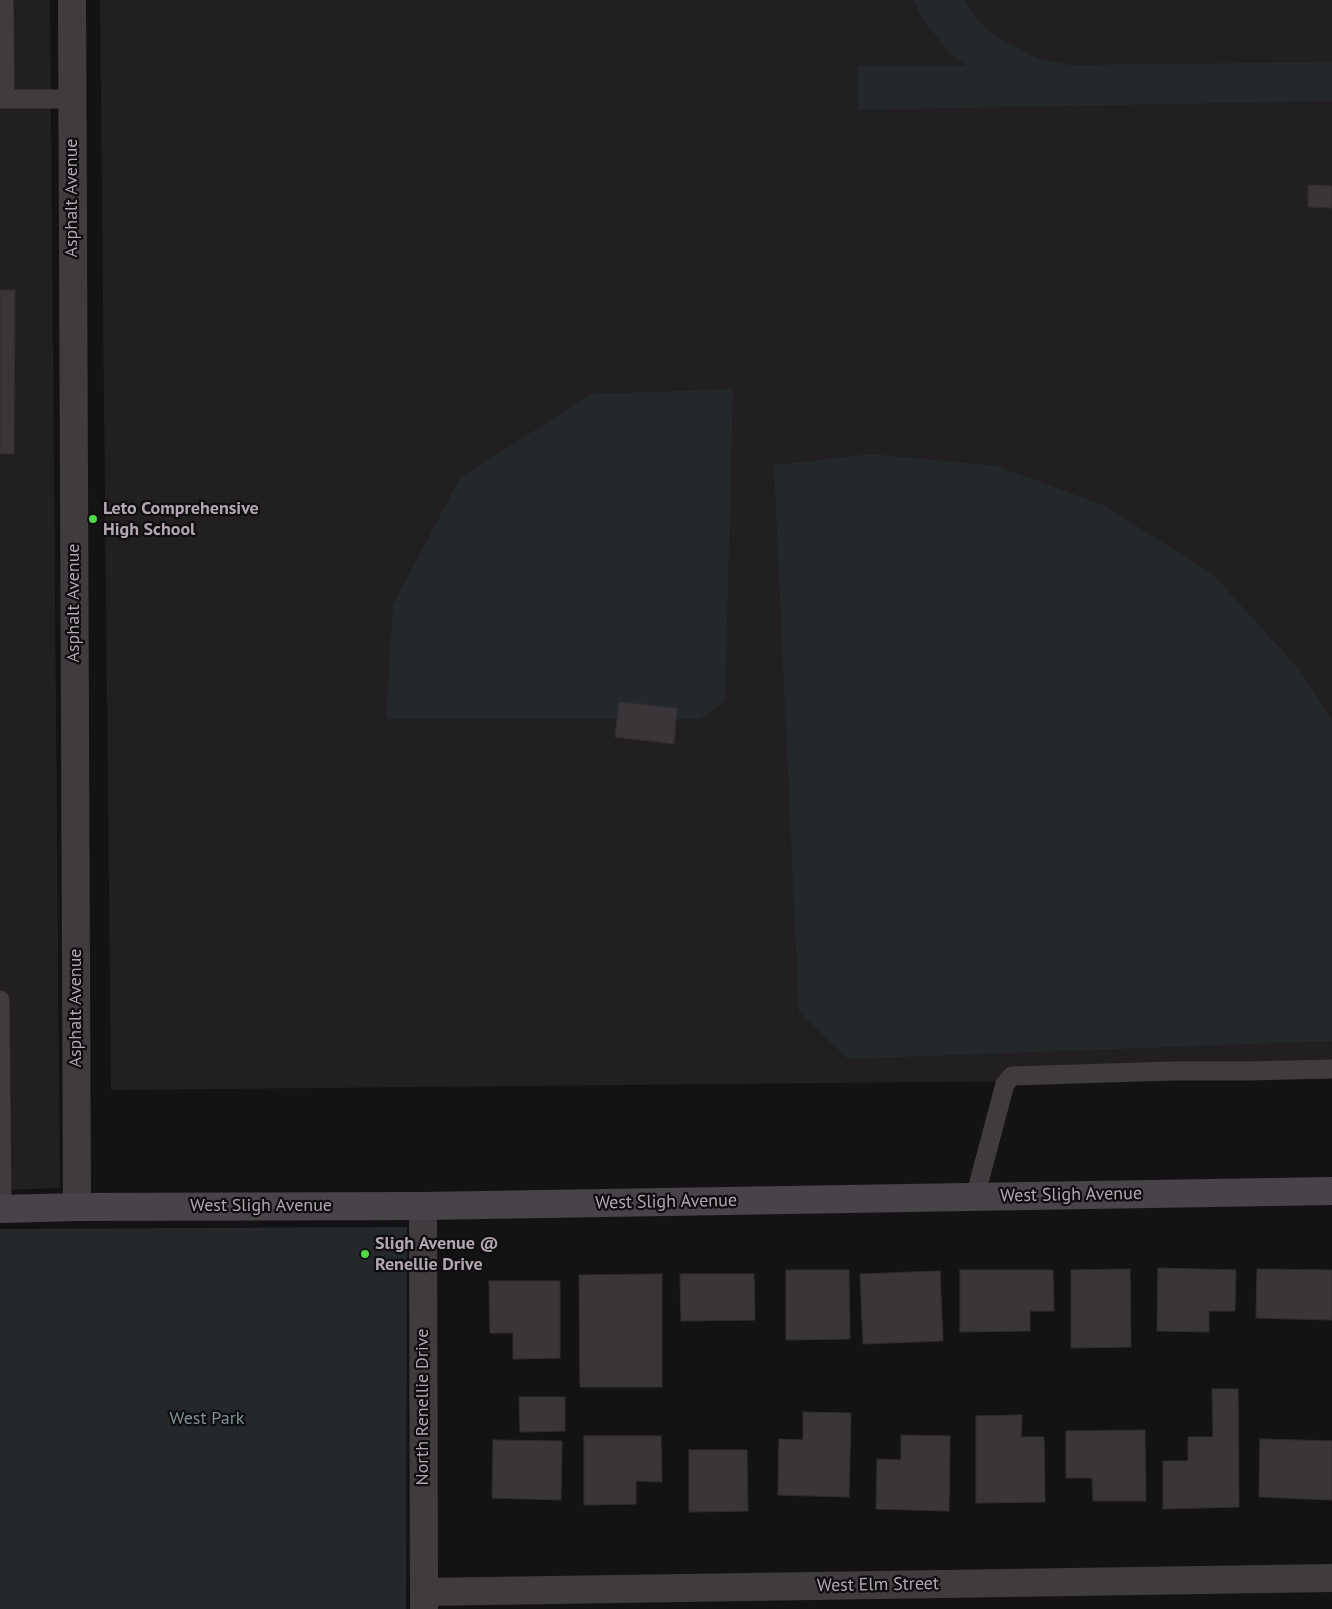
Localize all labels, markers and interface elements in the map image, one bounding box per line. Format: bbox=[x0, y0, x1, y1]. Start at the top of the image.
street label: Asphalt Avenue bbox=[61, 139, 83, 257]
place label: Leto Comprehensive High School bbox=[103, 498, 259, 540]
marker: Leto Comprehensive High School bbox=[87, 513, 99, 525]
street label: Asphalt Avenue bbox=[63, 544, 85, 662]
street label: Asphalt Avenue bbox=[65, 949, 87, 1067]
street label: West Sligh Avenue bbox=[1000, 1183, 1142, 1207]
street label: West Sligh Avenue bbox=[595, 1190, 737, 1214]
street label: West Sligh Avenue bbox=[190, 1195, 332, 1217]
place label: Sligh Avenue @ Renellie Drive bbox=[375, 1233, 498, 1276]
marker: Sligh Avenue @ Renellie Drive bbox=[359, 1248, 371, 1260]
street label: North Renellie Drive bbox=[412, 1329, 434, 1485]
park label: West Park bbox=[170, 1408, 244, 1430]
street label: West Elm Street bbox=[817, 1573, 939, 1597]

